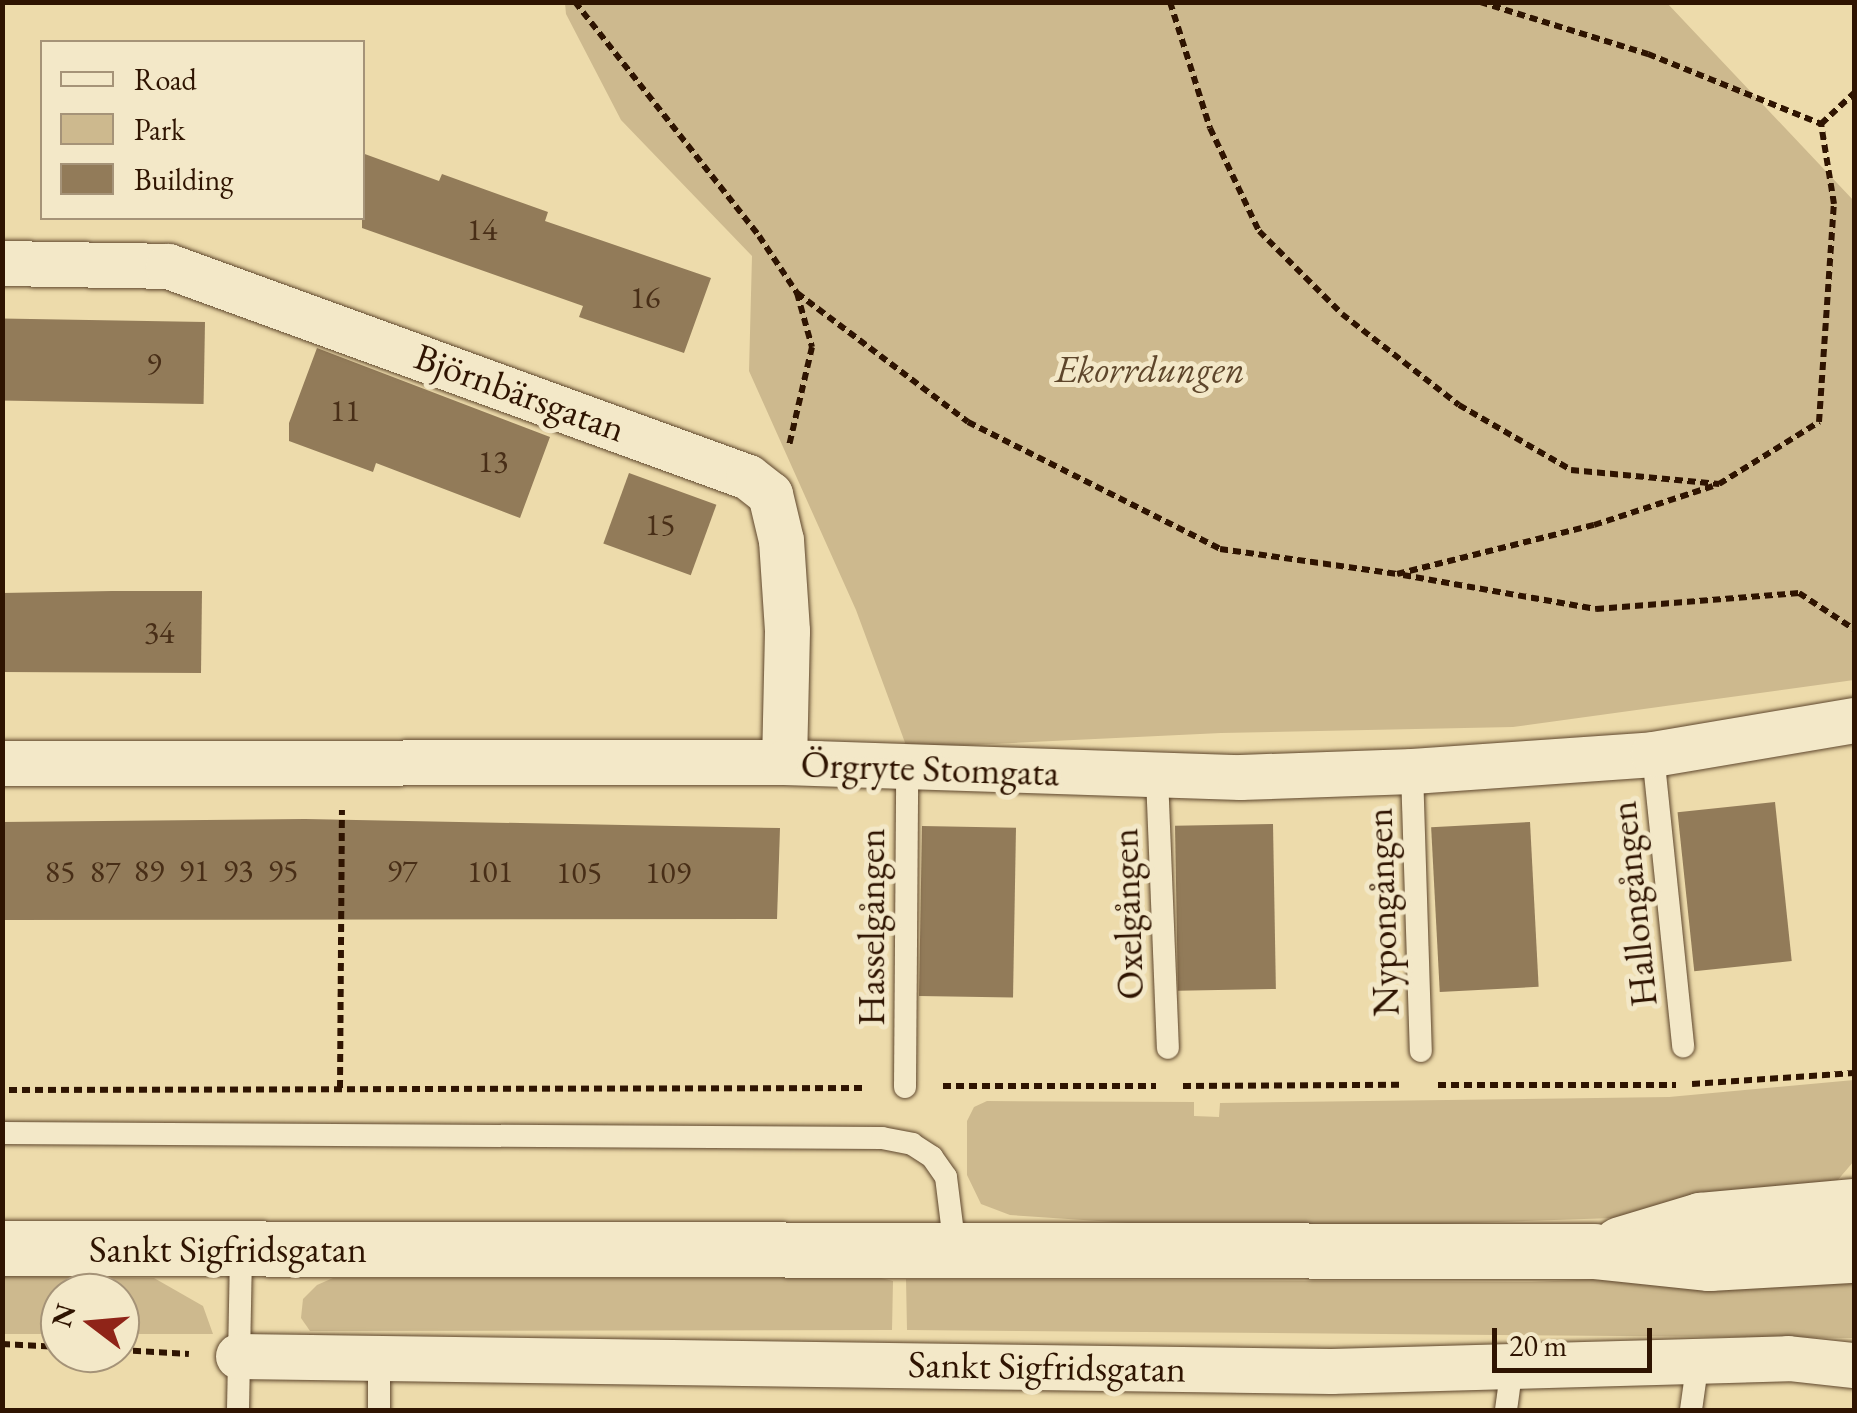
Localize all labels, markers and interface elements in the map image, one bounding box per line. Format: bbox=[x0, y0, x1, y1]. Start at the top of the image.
legend bbox=[40, 40, 365, 220]
text: Road bbox=[134, 60, 197, 99]
text: Park bbox=[134, 110, 185, 149]
text: Building bbox=[134, 160, 233, 199]
house number: 14 bbox=[467, 210, 497, 248]
house number: 16 bbox=[630, 278, 660, 316]
street label: Björnbärsgatan bbox=[409, 333, 631, 451]
house number: 9 bbox=[146, 344, 162, 382]
park label: Ekorrdungen bbox=[1055, 346, 1245, 392]
house number: 11 bbox=[330, 391, 360, 429]
house number: 13 bbox=[478, 442, 508, 480]
house number: 15 bbox=[645, 505, 675, 543]
house number: 34 bbox=[144, 613, 174, 651]
street label: Örgryte Stomgata bbox=[800, 741, 1060, 795]
street label: Hallongången bbox=[1600, 799, 1666, 1009]
street label: Nypongången bbox=[1356, 807, 1408, 1017]
street label: Hasselgången bbox=[848, 828, 894, 1026]
street label: Oxelgången bbox=[1101, 828, 1153, 1000]
house number: 89 bbox=[134, 851, 164, 889]
house number: 91 bbox=[179, 851, 209, 889]
house number: 93 bbox=[223, 851, 253, 889]
house number: 95 bbox=[268, 851, 298, 889]
house number: 97 bbox=[387, 851, 417, 889]
house number: 85 bbox=[45, 852, 75, 890]
house number: 87 bbox=[90, 852, 120, 890]
house number: 101 bbox=[467, 852, 513, 890]
house number: 105 bbox=[556, 853, 602, 891]
house number: 109 bbox=[645, 853, 691, 891]
street label: Sankt Sigfridsgatan bbox=[89, 1226, 367, 1272]
north arrow bbox=[40, 1273, 140, 1373]
text: N bbox=[43, 1299, 84, 1331]
scale bar bbox=[1497, 1308, 1657, 1370]
text: 20 m bbox=[1509, 1326, 1567, 1365]
street label: Sankt Sigfridsgatan bbox=[908, 1341, 1186, 1391]

